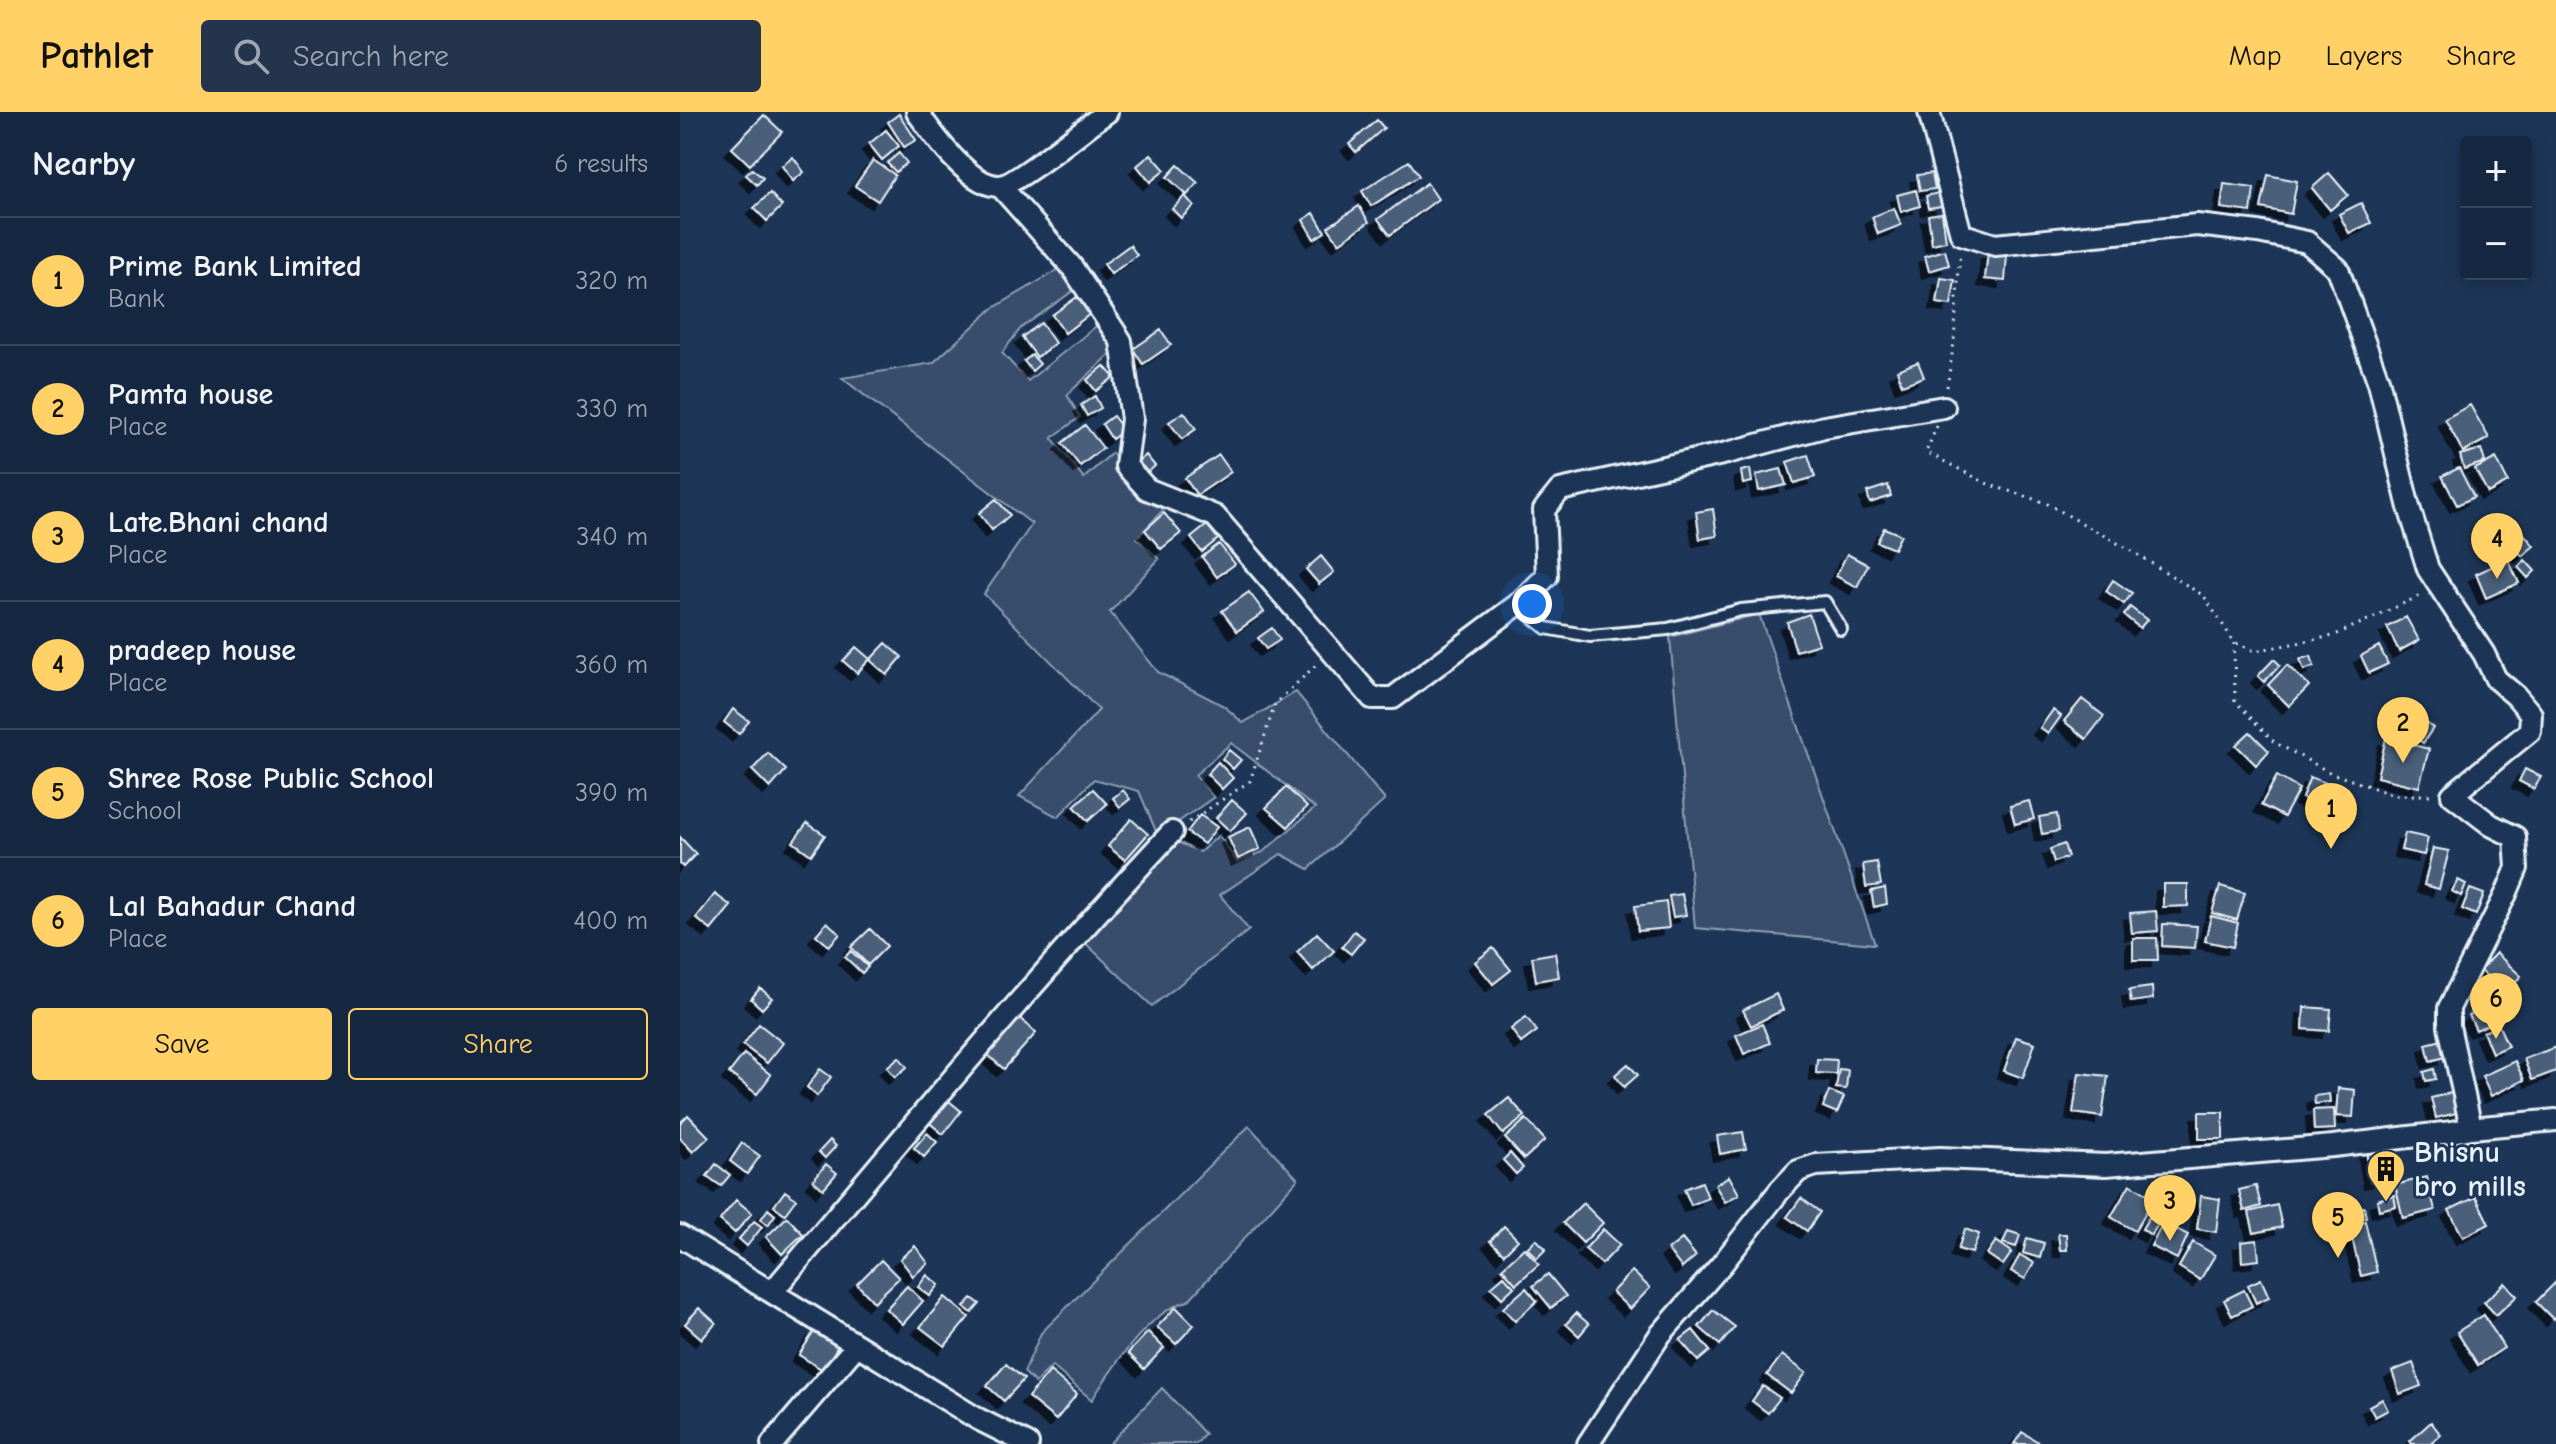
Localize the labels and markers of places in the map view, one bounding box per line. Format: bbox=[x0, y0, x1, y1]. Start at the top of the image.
pin: 4 bbox=[2471, 513, 2523, 579]
pin: 2 bbox=[2377, 697, 2429, 763]
pin: 1 bbox=[2305, 783, 2357, 849]
pin: 6 bbox=[2470, 973, 2522, 1039]
place label: Bhisnu bro mills bbox=[2414, 1135, 2526, 1204]
building icon: Bhisnu bro mills bbox=[2365, 1148, 2407, 1203]
pin: 3 bbox=[2144, 1175, 2196, 1241]
pin: 5 bbox=[2312, 1192, 2364, 1258]

